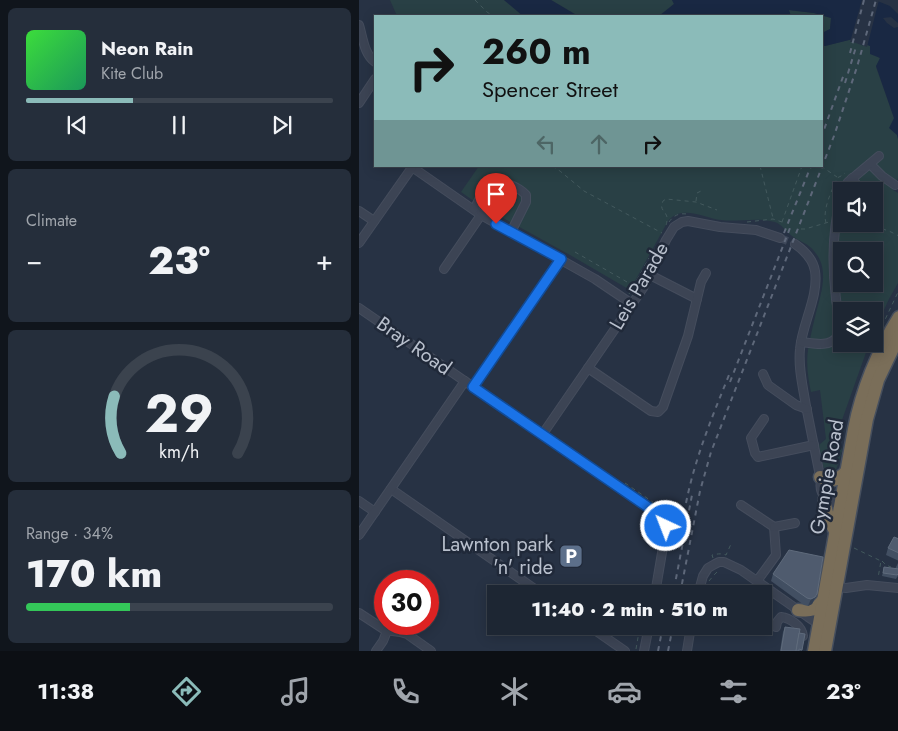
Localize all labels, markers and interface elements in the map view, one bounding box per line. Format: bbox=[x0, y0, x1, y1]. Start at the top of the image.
text: 260 m bbox=[482, 27, 591, 77]
text: Neon Rain bbox=[101, 35, 194, 62]
icon: right bbox=[399, 35, 464, 100]
text: Kite Club bbox=[101, 62, 163, 85]
text: Spencer Street bbox=[482, 73, 618, 105]
icon: previous bbox=[63, 111, 91, 139]
icon: pause bbox=[165, 111, 193, 139]
icon: next bbox=[268, 111, 296, 139]
icon: left bbox=[532, 130, 560, 158]
icon: ahead bbox=[585, 130, 613, 158]
icon: right bbox=[638, 130, 666, 158]
pin bbox=[475, 173, 517, 224]
icon: arrive bbox=[482, 180, 510, 208]
map controls bbox=[833, 182, 883, 352]
button: sound bbox=[833, 182, 883, 232]
text: Climate bbox=[26, 209, 77, 232]
text: 23° bbox=[148, 233, 210, 288]
street label: Leis Parade bbox=[602, 237, 676, 335]
text: − bbox=[26, 240, 43, 281]
text: + bbox=[316, 240, 333, 281]
button: search bbox=[833, 242, 883, 292]
button: layers bbox=[833, 302, 883, 352]
street label: Bray Road bbox=[371, 310, 457, 382]
text: 29 bbox=[145, 376, 214, 452]
street label: Gympie Road bbox=[803, 417, 851, 537]
text: km/h bbox=[159, 439, 200, 465]
position arrow bbox=[639, 499, 691, 551]
text: Range · 34% bbox=[26, 522, 113, 545]
place label: Lawnton park 'n' ride bbox=[441, 530, 553, 582]
parking icon: Lawnton park 'n' ride bbox=[558, 543, 584, 569]
text: 170 km bbox=[26, 546, 162, 601]
speed limit sign: 30 bbox=[374, 570, 439, 635]
text: 11:40 · 2 min · 510 m bbox=[531, 596, 728, 623]
icon: directions bbox=[169, 674, 204, 709]
icon: music bbox=[278, 674, 313, 709]
icon: phone bbox=[388, 674, 423, 709]
icon: climate bbox=[497, 674, 532, 709]
icon: car bbox=[607, 674, 642, 709]
icon: filters bbox=[716, 674, 751, 709]
text: 11:38 bbox=[37, 675, 94, 707]
text: 23° bbox=[826, 675, 861, 707]

